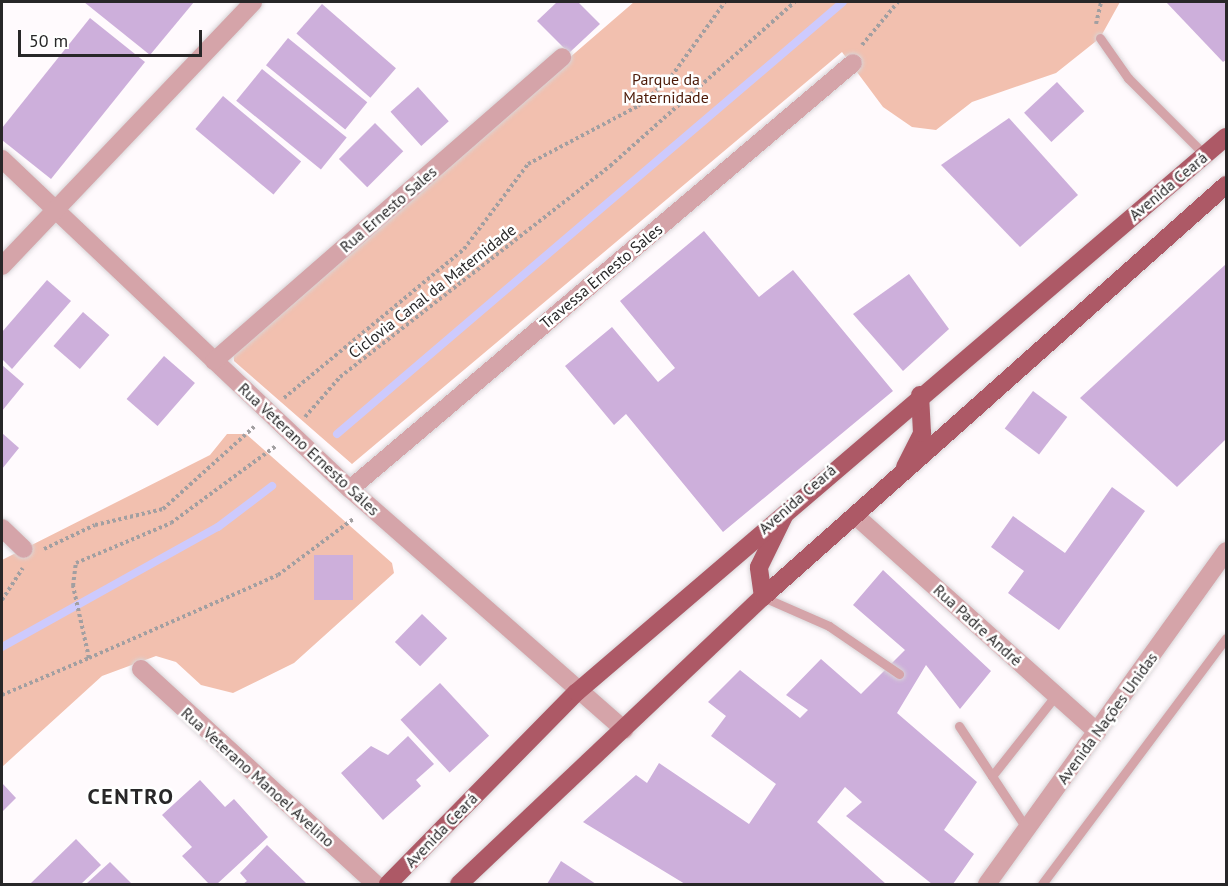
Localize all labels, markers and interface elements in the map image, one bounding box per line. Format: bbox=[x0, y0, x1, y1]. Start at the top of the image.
scale bar bbox=[21, 18, 206, 56]
text: 50 m bbox=[29, 29, 68, 52]
park label: Parque da Maternidade bbox=[623, 69, 709, 107]
street label: Avenida Ceará bbox=[1125, 148, 1211, 224]
street label: Rua Ernesto Sales bbox=[336, 162, 440, 256]
street label: Travessa Ernesto Sales bbox=[536, 219, 666, 333]
street label: Ciclovia Canal da Maternidade bbox=[345, 220, 519, 362]
street label: Rua Veterano Ernesto Sáles bbox=[234, 378, 384, 520]
street label: Avenida Ceará bbox=[754, 460, 840, 538]
street label: Rua Padre André bbox=[929, 580, 1027, 670]
street label: Avenida Nações Unidas bbox=[1053, 648, 1161, 788]
street label: Rua Veterano Manoel Avelino bbox=[177, 703, 339, 851]
district label: CENTRO bbox=[88, 784, 174, 810]
street label: Avenida Ceará bbox=[401, 789, 481, 871]

